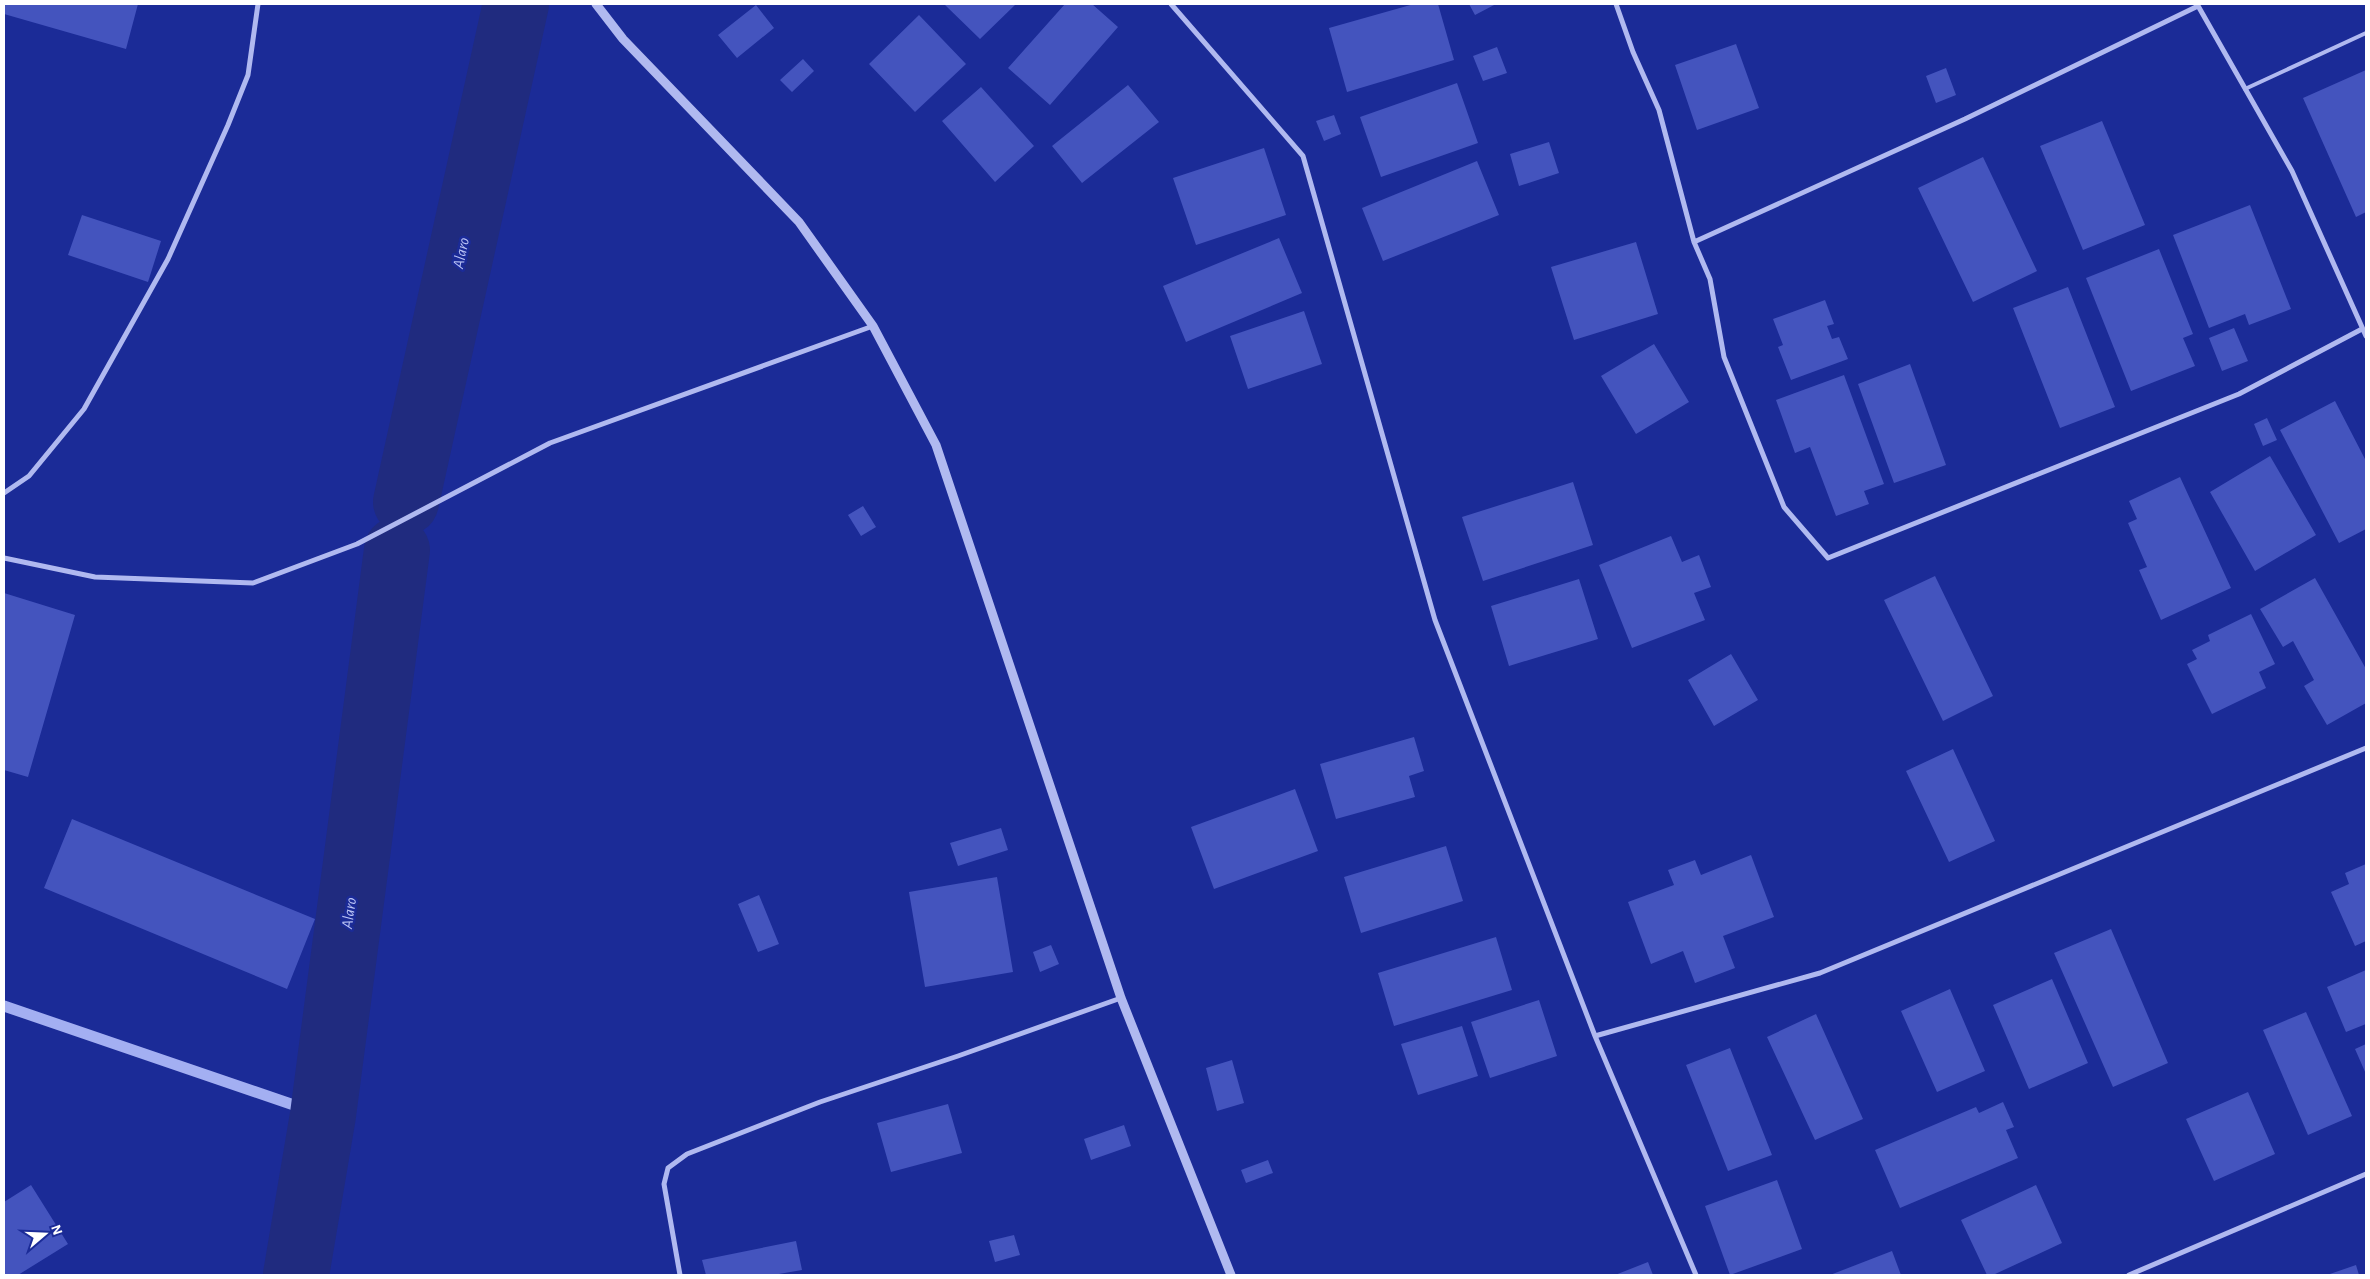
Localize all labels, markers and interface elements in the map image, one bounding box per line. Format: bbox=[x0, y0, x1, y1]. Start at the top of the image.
water label: Alaro bbox=[450, 236, 472, 271]
water label: Alaro bbox=[339, 896, 359, 931]
north arrow bbox=[20, 1209, 70, 1259]
text: N bbox=[48, 1223, 65, 1237]

